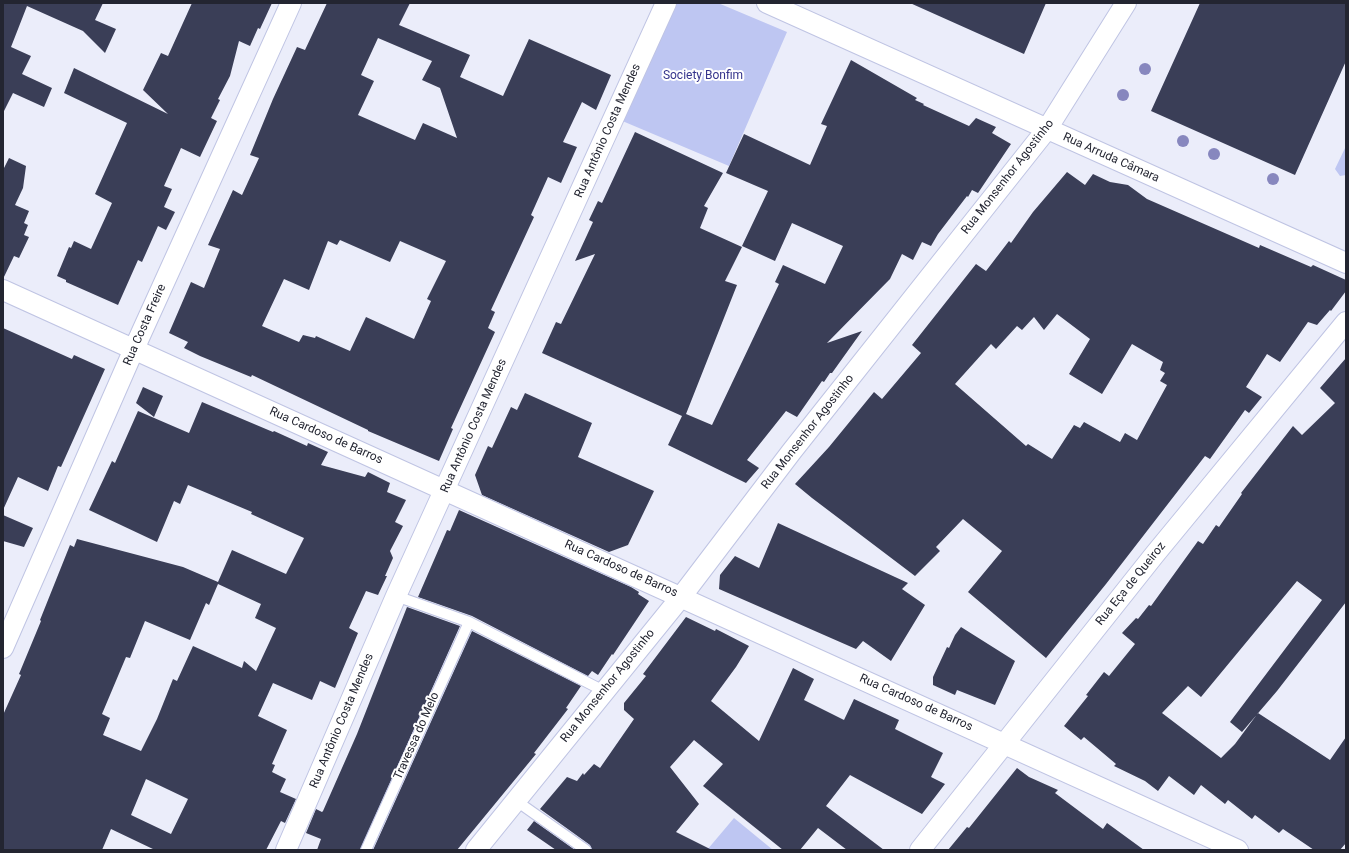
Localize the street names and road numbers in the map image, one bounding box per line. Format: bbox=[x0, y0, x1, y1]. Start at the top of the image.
street label: Rua Antônio Costa Mendes bbox=[572, 62, 644, 200]
street label: Rua Monsenhor Agostinho bbox=[959, 117, 1057, 237]
street label: Rua Arruda Câmara bbox=[1061, 130, 1161, 186]
street label: Rua Costa Freire bbox=[121, 282, 169, 368]
street label: Rua Antônio Costa Mendes bbox=[438, 357, 510, 495]
street label: Rua Monsenhor Agostinho bbox=[759, 372, 857, 492]
street label: Rua Cardoso de Barros bbox=[267, 404, 385, 468]
street label: Rua Cardoso de Barros bbox=[562, 537, 680, 601]
street label: Rua Eça de Queiroz bbox=[1093, 539, 1169, 629]
street label: Rua Monsenhor Agostinho bbox=[558, 626, 658, 746]
street label: Rua Antônio Costa Mendes bbox=[307, 651, 377, 791]
street label: Rua Cardoso de Barros bbox=[857, 671, 975, 735]
street label: Travessa do Melo bbox=[391, 690, 443, 782]

